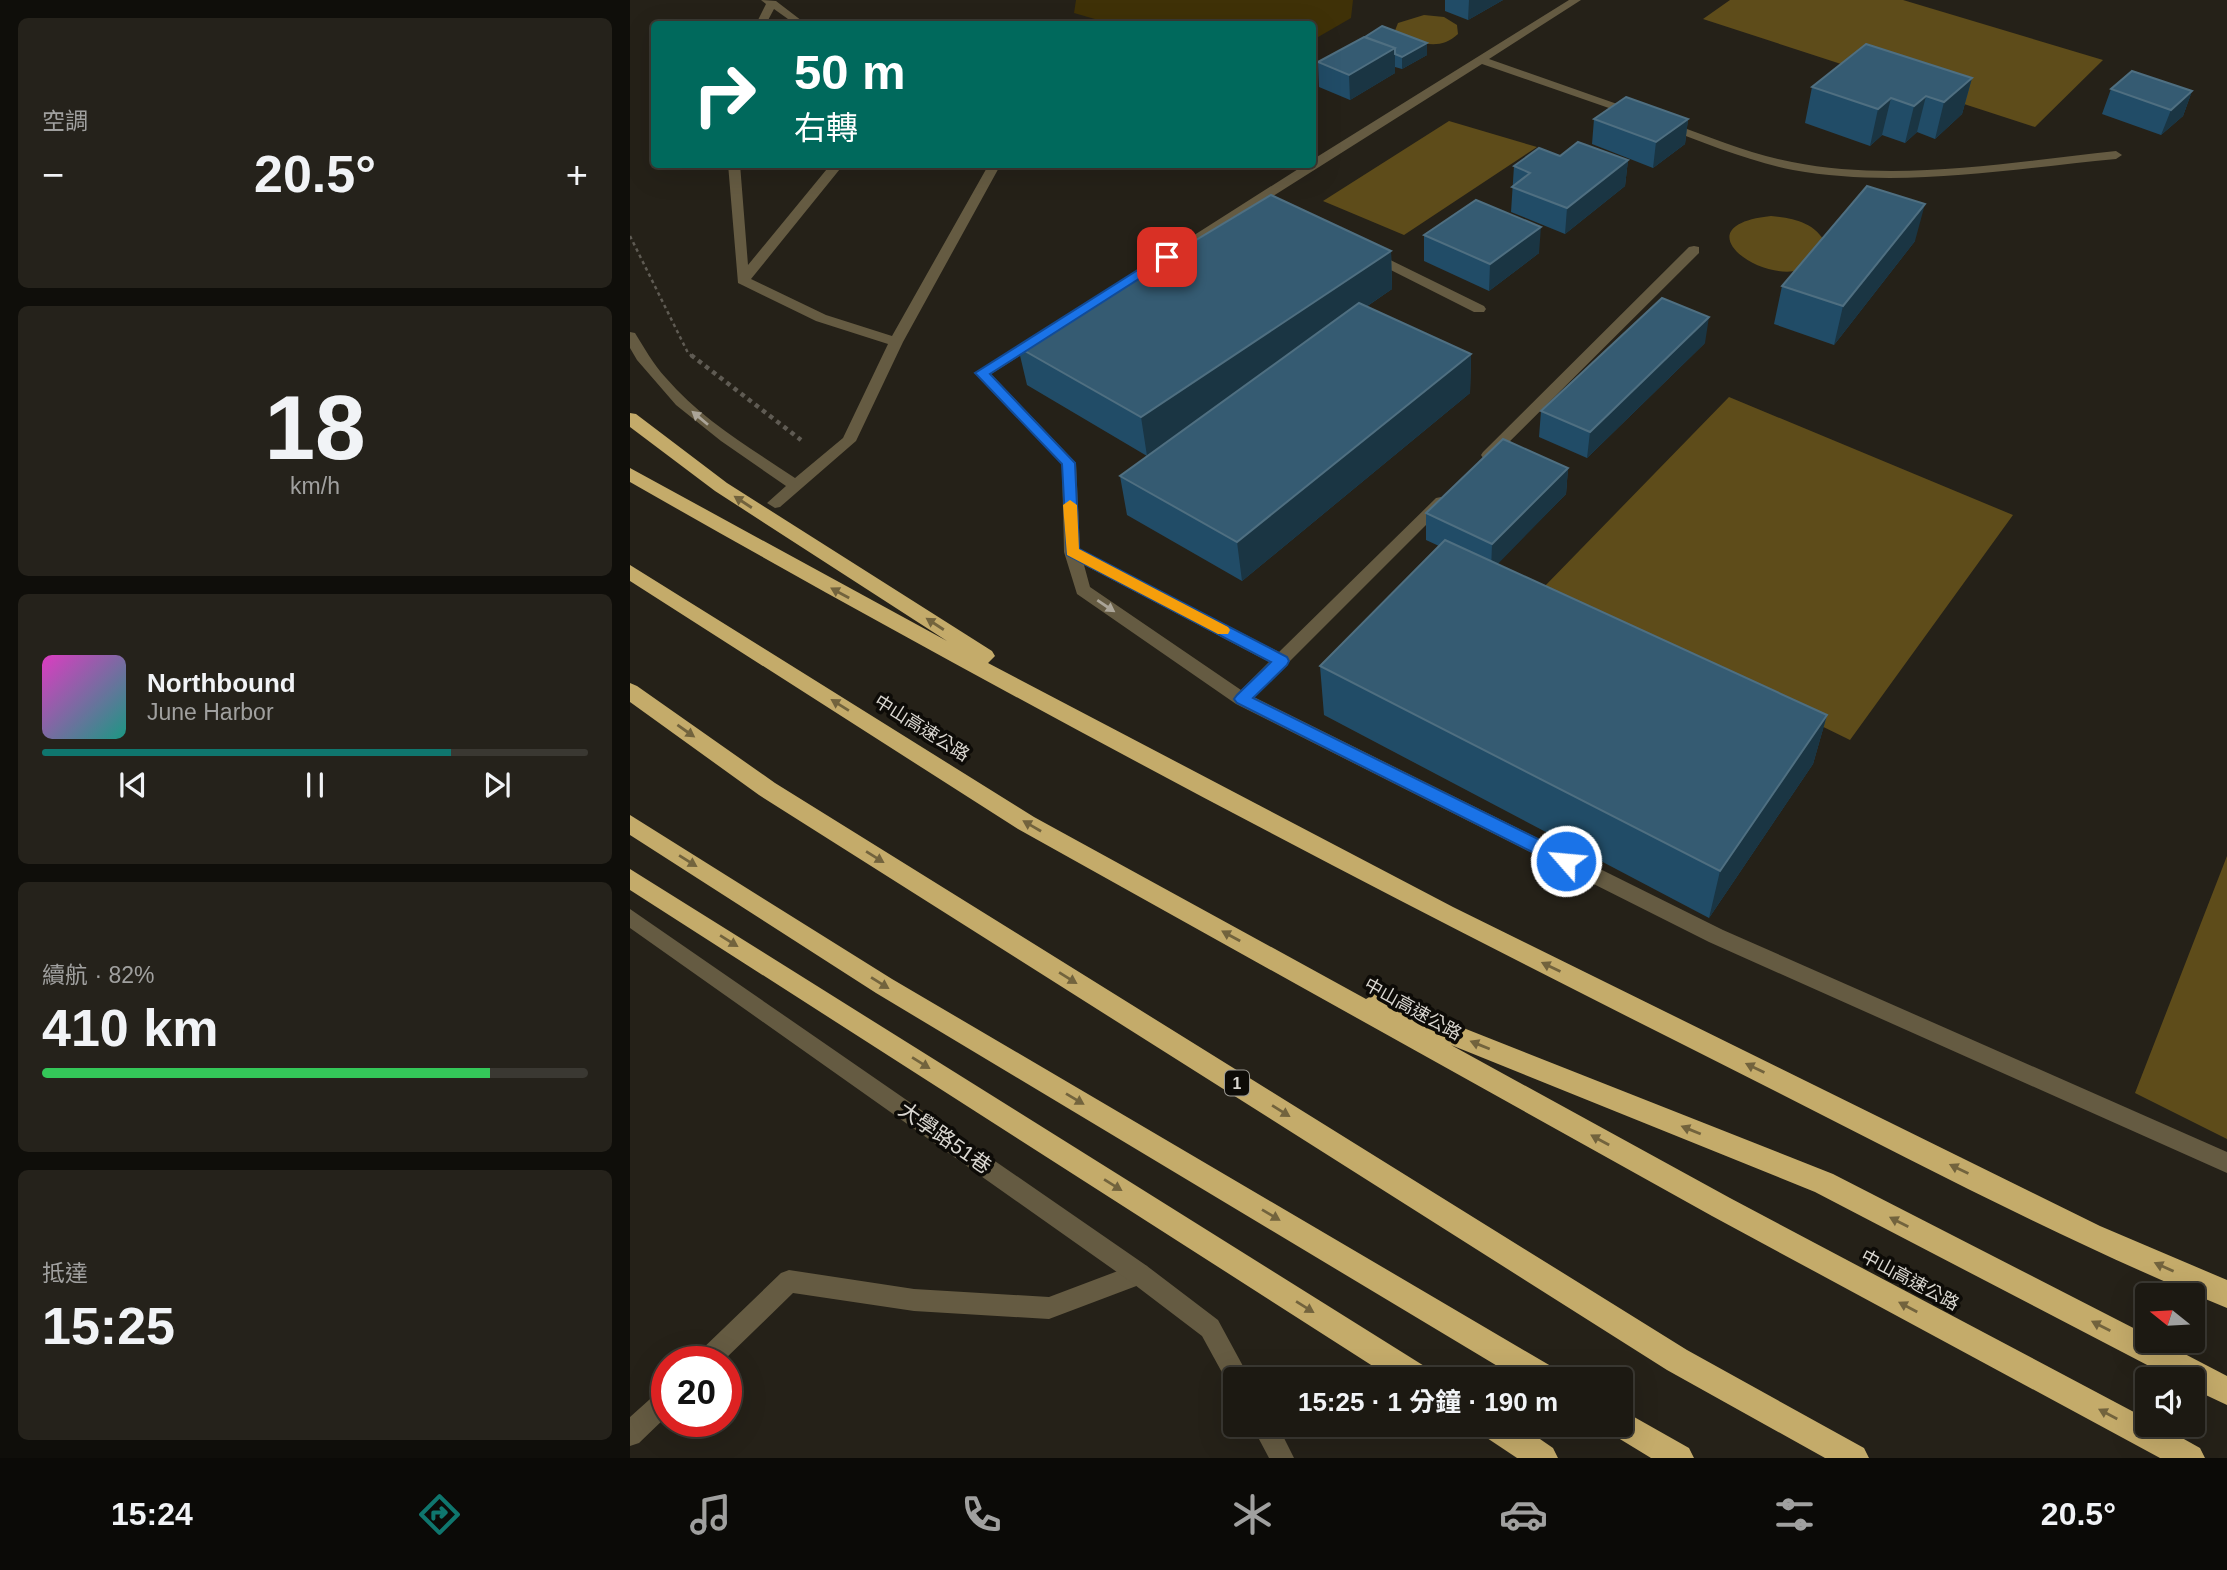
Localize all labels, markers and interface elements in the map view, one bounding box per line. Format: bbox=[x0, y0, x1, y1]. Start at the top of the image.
text: 50 m bbox=[794, 45, 906, 99]
icon: right bbox=[679, 49, 770, 140]
text: 空調 bbox=[42, 108, 88, 134]
text: 右轉 bbox=[794, 110, 858, 146]
text: 20.5° bbox=[254, 145, 376, 203]
text: − bbox=[42, 154, 64, 196]
text: + bbox=[566, 154, 588, 196]
pin bbox=[1137, 227, 1197, 287]
icon: arrive bbox=[1148, 238, 1186, 276]
text: 18 bbox=[264, 377, 366, 478]
one-way arrow bbox=[691, 411, 709, 426]
text: km/h bbox=[290, 473, 340, 499]
one-way arrow bbox=[733, 495, 753, 508]
one-way arrow bbox=[830, 587, 849, 599]
one-way arrow bbox=[1097, 599, 1116, 612]
one-way arrow bbox=[925, 618, 944, 631]
text: Northbound bbox=[147, 668, 296, 698]
street label: 中山高速公路 bbox=[871, 691, 973, 765]
one-way arrow bbox=[830, 698, 850, 711]
text: June Harbor bbox=[147, 699, 274, 725]
one-way arrow bbox=[677, 724, 695, 738]
icon: previous bbox=[114, 766, 152, 804]
icon: pause bbox=[296, 766, 334, 804]
icon: next bbox=[478, 766, 516, 804]
one-way arrow bbox=[1023, 820, 1042, 832]
position arrow bbox=[1529, 824, 1603, 898]
one-way arrow bbox=[865, 850, 885, 863]
one-way arrow bbox=[678, 854, 697, 867]
one-way arrow bbox=[1222, 930, 1241, 942]
one-way arrow bbox=[719, 934, 739, 947]
text: 續航 · 82% bbox=[42, 962, 154, 988]
one-way arrow bbox=[1541, 962, 1561, 973]
one-way arrow bbox=[1058, 971, 1077, 984]
street label: 中山高速公路 bbox=[1361, 974, 1465, 1044]
one-way arrow bbox=[870, 976, 889, 989]
text: 410 km bbox=[42, 999, 218, 1057]
one-way arrow bbox=[1469, 1040, 1490, 1051]
one-way arrow bbox=[911, 1056, 931, 1069]
one-way arrow bbox=[1745, 1063, 1765, 1074]
road number: 1 bbox=[1225, 1070, 1249, 1096]
one-way arrow bbox=[1066, 1093, 1085, 1105]
street label: 大學路51巷 bbox=[895, 1097, 996, 1178]
one-way arrow bbox=[1272, 1105, 1291, 1118]
one-way arrow bbox=[1680, 1124, 1701, 1135]
one-way arrow bbox=[1590, 1134, 1610, 1146]
one-way arrow bbox=[1949, 1164, 1969, 1175]
one-way arrow bbox=[1103, 1178, 1123, 1191]
one-way arrow bbox=[1261, 1209, 1280, 1221]
one-way arrow bbox=[1889, 1216, 1909, 1227]
street label: 中山高速公路 bbox=[1858, 1246, 1962, 1314]
text: 抵達 bbox=[42, 1260, 88, 1286]
one-way arrow bbox=[2154, 1261, 2175, 1272]
north arrow bbox=[2135, 1283, 2205, 1353]
map controls bbox=[2135, 1283, 2205, 1437]
text: 15:25 bbox=[42, 1297, 175, 1355]
one-way arrow bbox=[1295, 1300, 1315, 1313]
one-way arrow bbox=[1898, 1301, 1918, 1313]
one-way arrow bbox=[2091, 1321, 2111, 1332]
speed limit sign: 20 bbox=[651, 1346, 742, 1437]
button: sound bbox=[2135, 1367, 2205, 1437]
text: 15:25 · 1 分鐘 · 190 m bbox=[1298, 1387, 1558, 1417]
one-way arrow bbox=[2099, 1408, 2118, 1420]
icon: directions bbox=[415, 1490, 464, 1539]
icon: music bbox=[686, 1490, 735, 1539]
icon: phone bbox=[957, 1490, 1006, 1539]
icon: climate bbox=[1228, 1490, 1277, 1539]
icon: car bbox=[1499, 1490, 1548, 1539]
icon: filters bbox=[1770, 1490, 1819, 1539]
text: 15:24 bbox=[111, 1496, 193, 1532]
text: 20.5° bbox=[2041, 1496, 2116, 1532]

